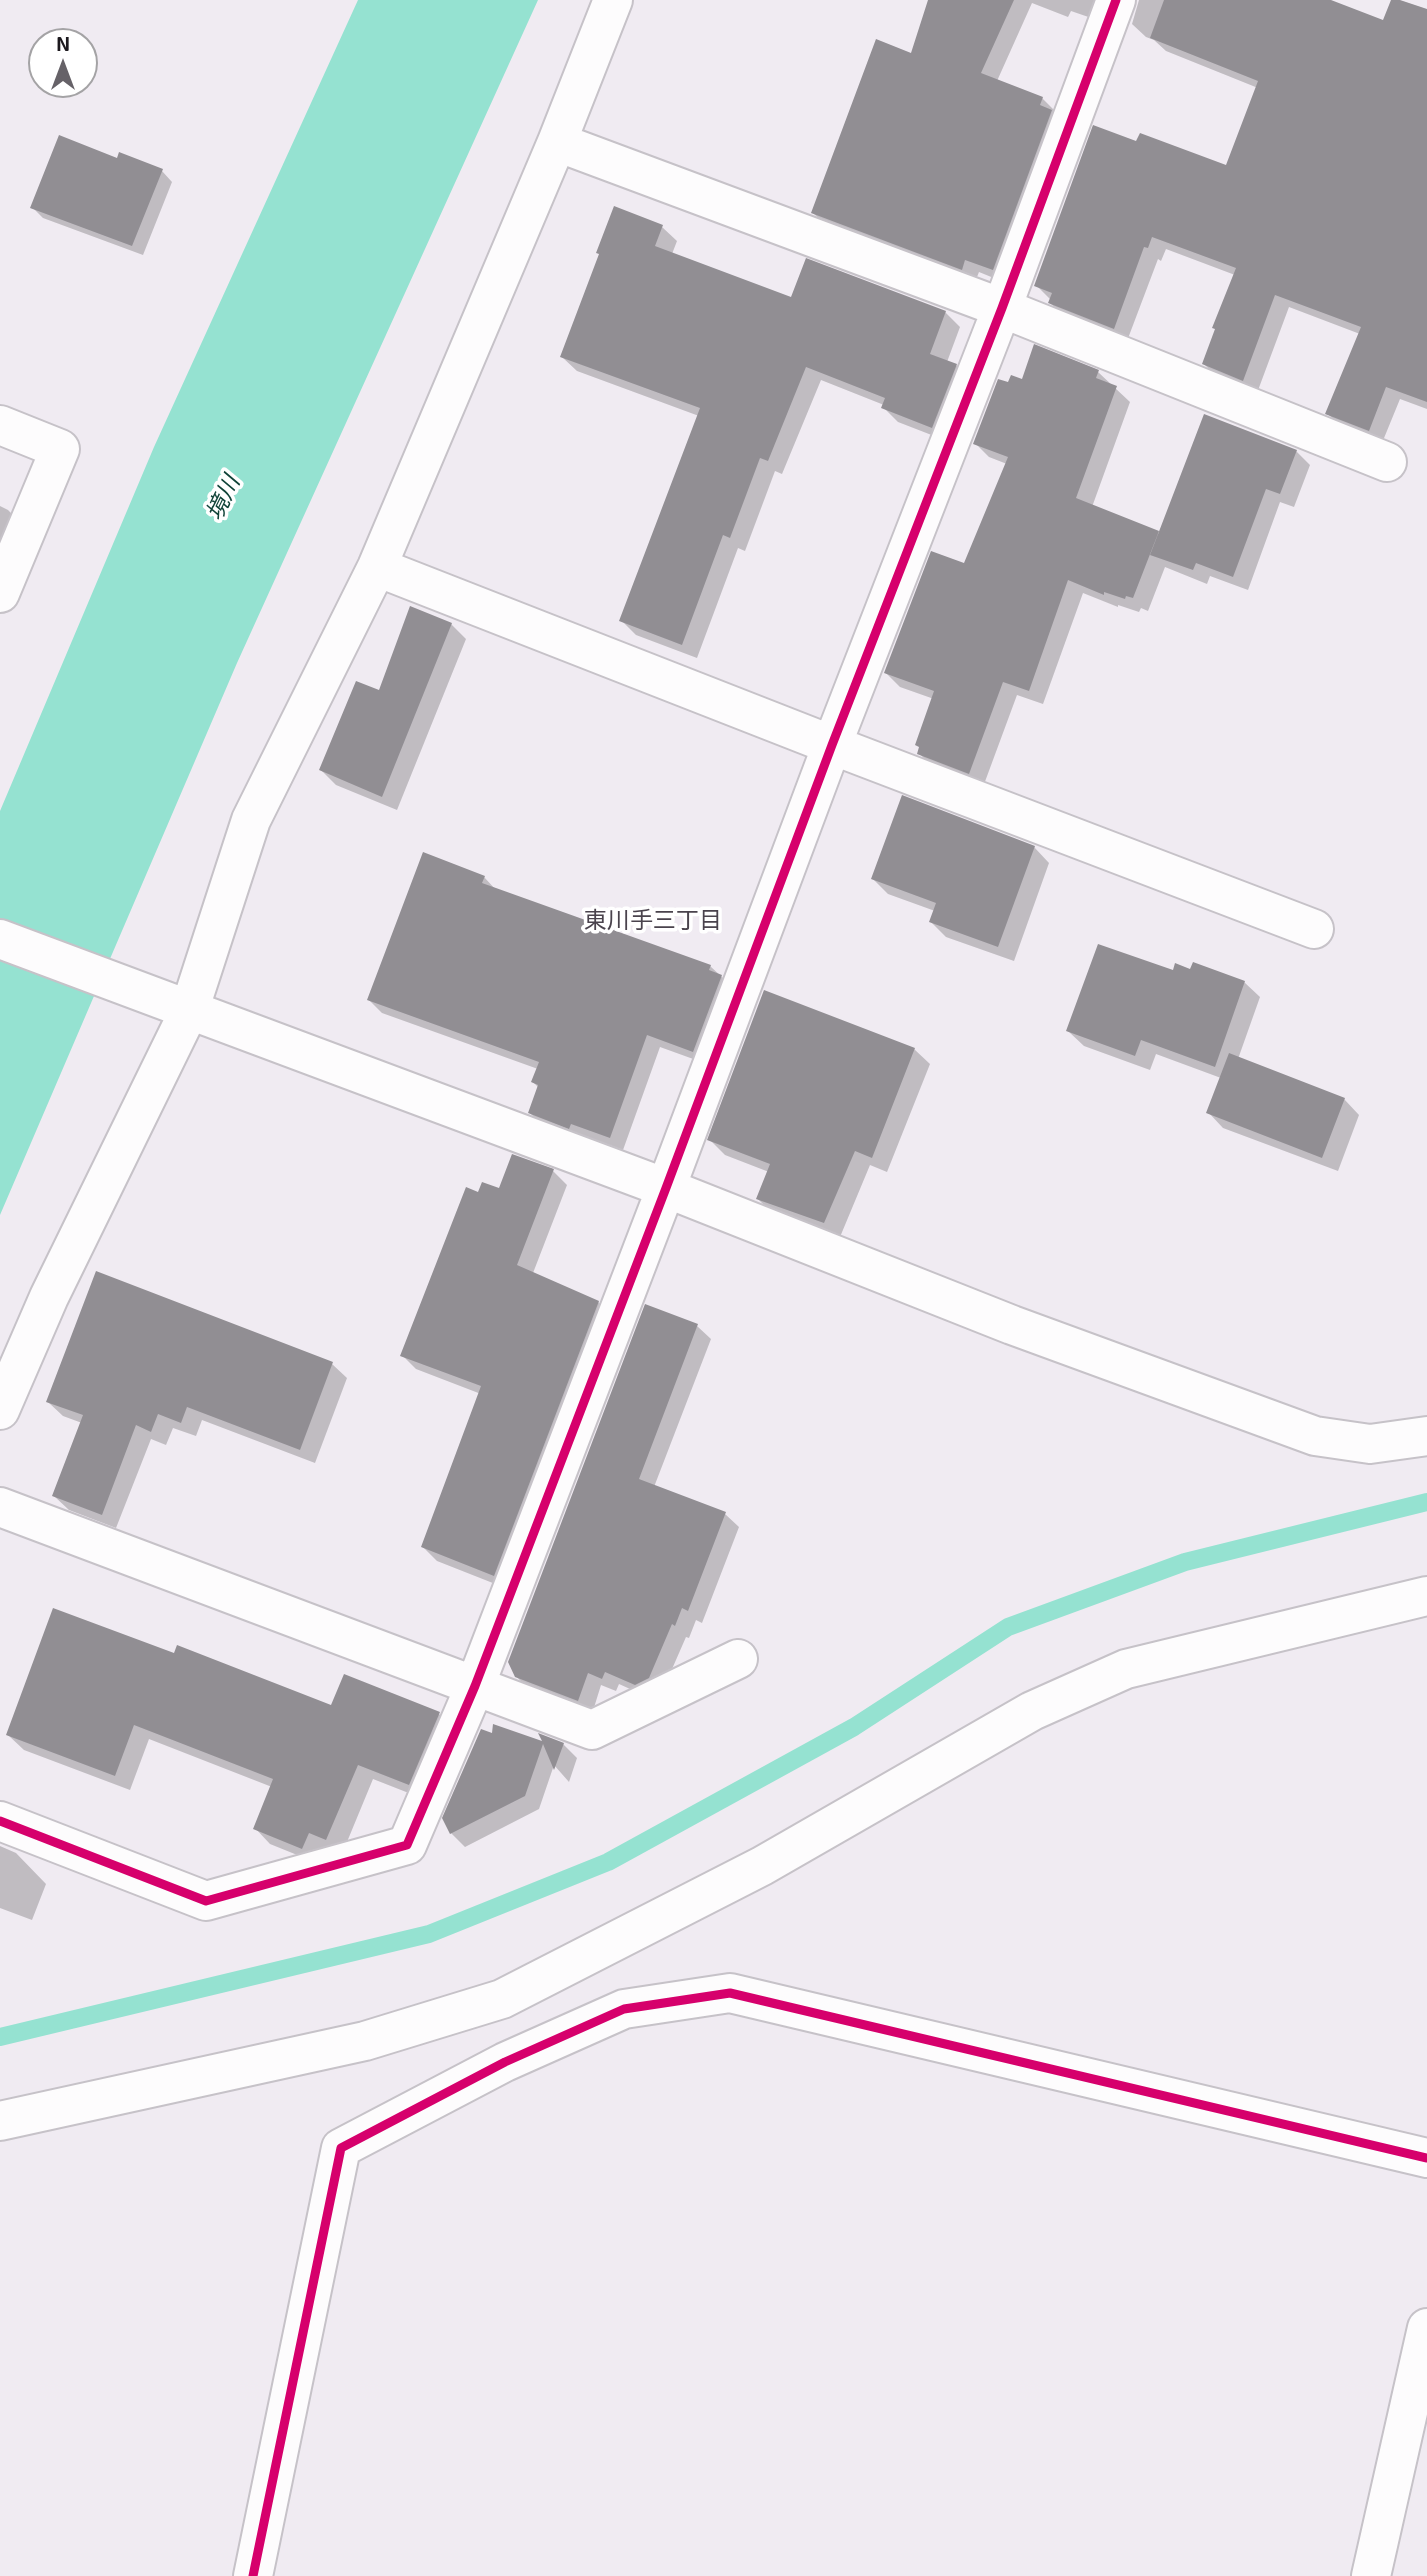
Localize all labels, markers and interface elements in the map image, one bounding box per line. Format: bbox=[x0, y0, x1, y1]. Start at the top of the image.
north arrow bbox=[28, 28, 98, 98]
text: N bbox=[56, 32, 70, 55]
water label: 境川 bbox=[201, 471, 245, 525]
district label: 東川手三丁目 bbox=[584, 906, 722, 934]

